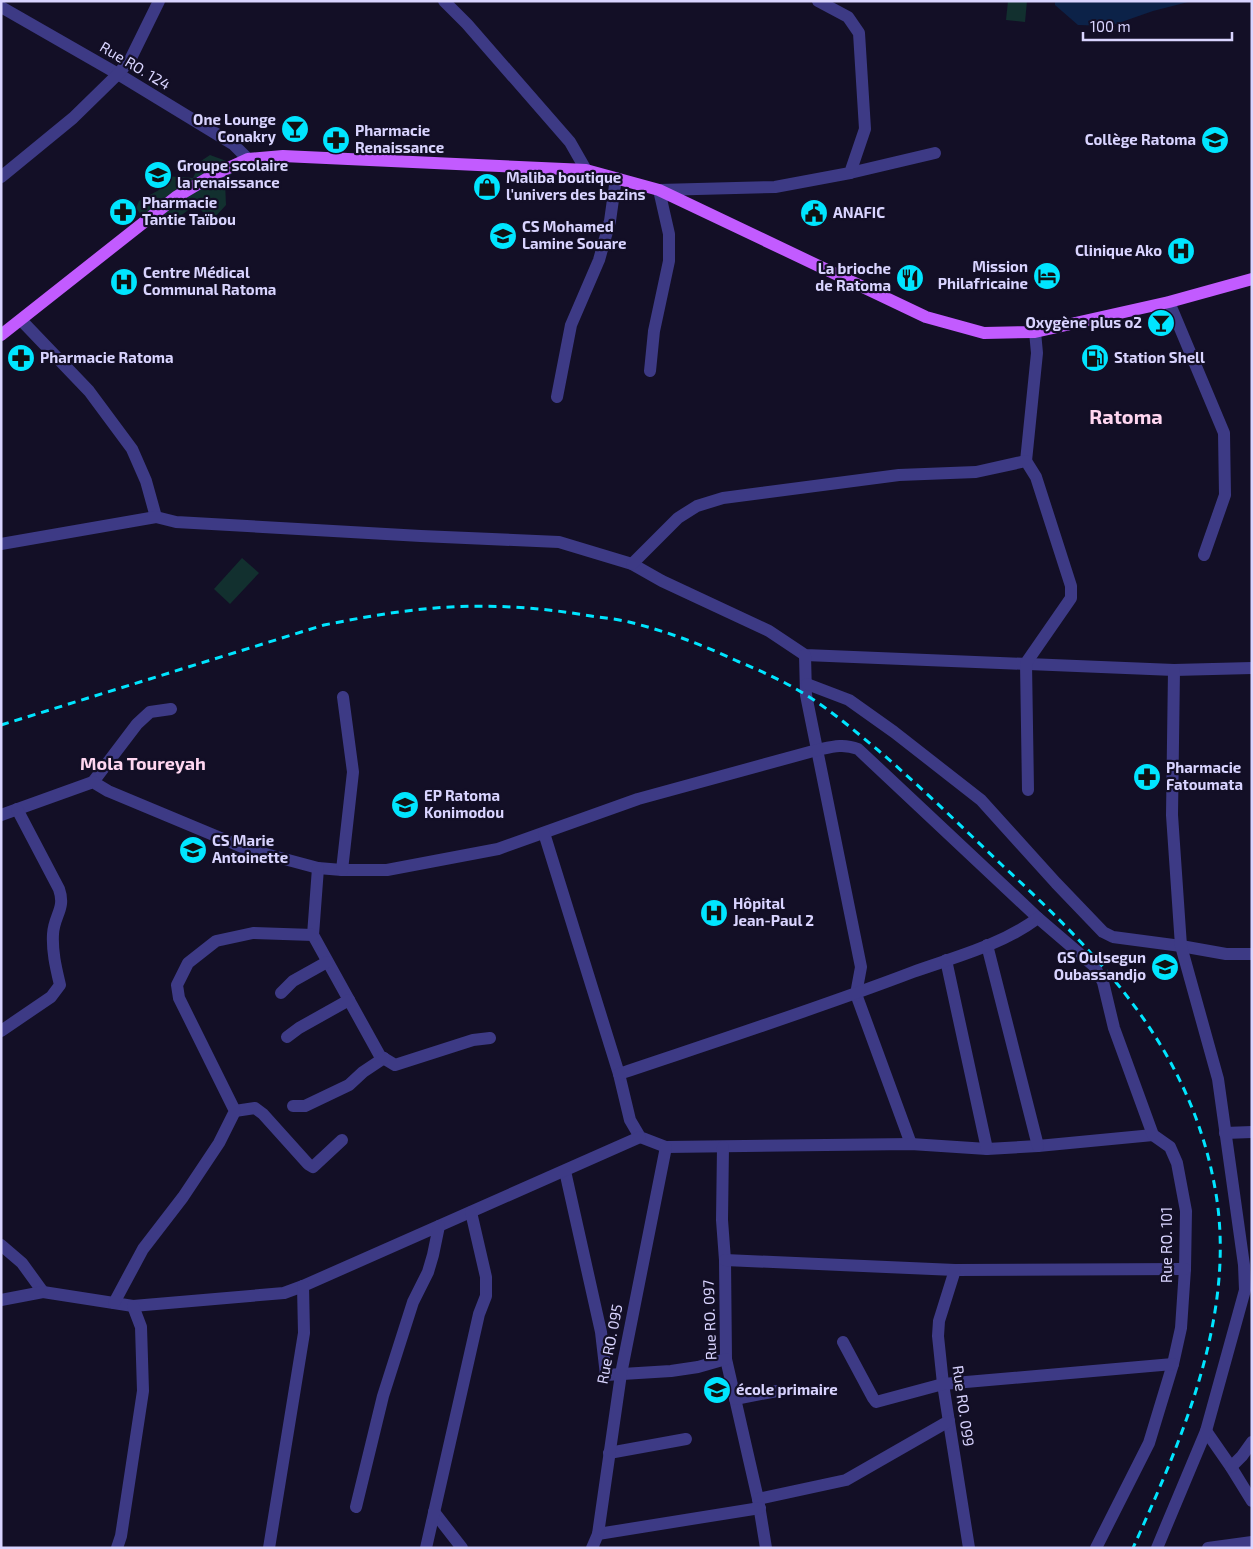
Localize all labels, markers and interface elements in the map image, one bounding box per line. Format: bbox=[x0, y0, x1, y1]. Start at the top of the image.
scale bar bbox=[1083, 10, 1232, 42]
text: 100 m bbox=[1090, 17, 1131, 35]
street label: Rue RO. 124 bbox=[97, 37, 174, 93]
place label: One Lounge Conakry bbox=[193, 110, 277, 146]
bar icon: One Lounge Conakry bbox=[280, 114, 310, 144]
place label: Pharmacie Renaissance bbox=[355, 121, 444, 156]
pharmacy icon: Pharmacie Renaissance bbox=[321, 125, 351, 155]
school or university icon: Collège Ratoma bbox=[1200, 125, 1230, 155]
place label: Collège Ratoma bbox=[1085, 130, 1196, 148]
place label: Groupe scolaire la renaissance bbox=[177, 156, 288, 191]
school or university icon: Groupe scolaire la renaissance bbox=[143, 160, 173, 190]
place label: Maliba boutique l'univers des bazins bbox=[506, 168, 645, 203]
shop icon: Maliba boutique l'univers des bazins bbox=[472, 172, 502, 202]
place label: Pharmacie Tantie Taïbou bbox=[142, 193, 236, 228]
pharmacy icon: Pharmacie Tantie Taïbou bbox=[108, 197, 138, 227]
public building icon: ANAFIC bbox=[799, 198, 829, 228]
place label: ANAFIC bbox=[833, 203, 885, 221]
place label: CS Mohamed Lamine Souare bbox=[522, 217, 626, 252]
school or university icon: CS Mohamed Lamine Souare bbox=[488, 221, 518, 251]
hospital icon: Clinique Ako bbox=[1166, 236, 1196, 266]
place label: Clinique Ako bbox=[1075, 241, 1162, 259]
place label: Mission Philafricaine bbox=[938, 257, 1028, 292]
place label: La brioche de Ratoma bbox=[815, 259, 891, 294]
hotel icon: Mission Philafricaine bbox=[1032, 261, 1062, 291]
place label: Centre Médical Communal Ratoma bbox=[143, 263, 276, 298]
restaurant icon: La brioche de Ratoma bbox=[895, 263, 925, 293]
hospital icon: Centre Médical Communal Ratoma bbox=[109, 267, 139, 297]
bar icon: Oxygène plus o2 bbox=[1146, 308, 1176, 338]
place label: Oxygène plus o2 bbox=[1025, 313, 1142, 332]
pharmacy icon: Pharmacie Ratoma bbox=[6, 343, 36, 373]
fuel station icon: Station Shell bbox=[1080, 343, 1110, 373]
place label: Pharmacie Ratoma bbox=[40, 348, 174, 366]
place label: Station Shell bbox=[1114, 348, 1205, 366]
district label: Ratoma bbox=[1089, 404, 1163, 428]
district label: Mola Toureyah bbox=[80, 752, 206, 774]
place label: Pharmacie Fatoumata bbox=[1166, 758, 1243, 793]
pharmacy icon: Pharmacie Fatoumata bbox=[1132, 762, 1162, 792]
place label: EP Ratoma Konimodou bbox=[424, 786, 504, 821]
school or university icon: EP Ratoma Konimodou bbox=[390, 790, 420, 820]
place label: CS Marie Antoinette bbox=[212, 831, 288, 866]
school or university icon: CS Marie Antoinette bbox=[178, 835, 208, 865]
place label: Hôpital Jean-Paul 2 bbox=[733, 894, 814, 929]
hospital icon: Hôpital Jean-Paul 2 bbox=[699, 898, 729, 928]
place label: GS Oulsegun Oubassandjo bbox=[1054, 948, 1146, 983]
school or university icon: GS Oulsegun Oubassandjo bbox=[1150, 952, 1180, 982]
street label: Rue RO. 101 bbox=[1157, 1207, 1175, 1283]
street label: Rue RO. 097 bbox=[699, 1279, 719, 1361]
street label: Rue RO. 095 bbox=[592, 1302, 626, 1385]
street label: Rue RO. 099 bbox=[949, 1364, 979, 1447]
school or university icon: école primaire bbox=[702, 1375, 732, 1405]
place label: école primaire bbox=[736, 1380, 838, 1398]

